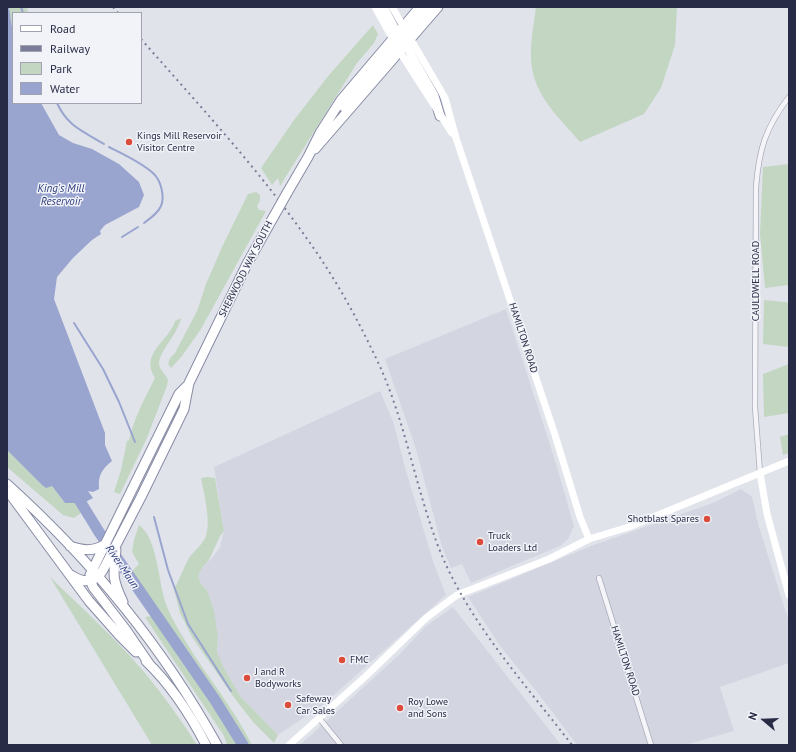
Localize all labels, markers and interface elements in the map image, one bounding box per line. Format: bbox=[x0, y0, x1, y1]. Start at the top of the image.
legend bbox=[12, 12, 142, 104]
text: Road bbox=[50, 21, 75, 36]
text: Railway bbox=[50, 41, 90, 56]
text: Park bbox=[50, 61, 72, 76]
text: Water bbox=[50, 81, 80, 96]
place label: Kings Mill Reservoir Visitor Centre bbox=[137, 130, 222, 154]
marker: Kings Mill Reservoir Visitor Centre bbox=[124, 137, 134, 147]
water label: King's Mill Reservoir bbox=[38, 182, 84, 208]
street label: SHERWOOD WAY SOUTH bbox=[217, 219, 275, 319]
street label: CAULDWELL ROAD bbox=[750, 241, 762, 321]
street label: HAMILTON ROAD bbox=[506, 301, 540, 375]
place label: Shotblast Spares bbox=[628, 513, 699, 525]
marker: Shotblast Spares bbox=[702, 514, 712, 524]
place label: Truck Loaders Ltd bbox=[488, 530, 537, 554]
marker: Truck Loaders Ltd bbox=[475, 537, 485, 547]
water label: River Maun bbox=[102, 542, 142, 592]
street label: HAMILTON ROAD bbox=[608, 624, 642, 698]
place label: FMC bbox=[350, 654, 369, 666]
marker: FMC bbox=[337, 655, 347, 665]
place label: J and R Bodyworks bbox=[255, 666, 301, 690]
marker: J and R Bodyworks bbox=[242, 673, 252, 683]
place label: Safeway Car Sales bbox=[296, 693, 335, 716]
place label: Roy Lowe and Sons bbox=[408, 696, 448, 720]
marker: Safeway Car Sales bbox=[283, 700, 293, 710]
north arrow bbox=[744, 700, 784, 740]
marker: Roy Lowe and Sons bbox=[395, 703, 405, 713]
text: N bbox=[745, 710, 760, 722]

